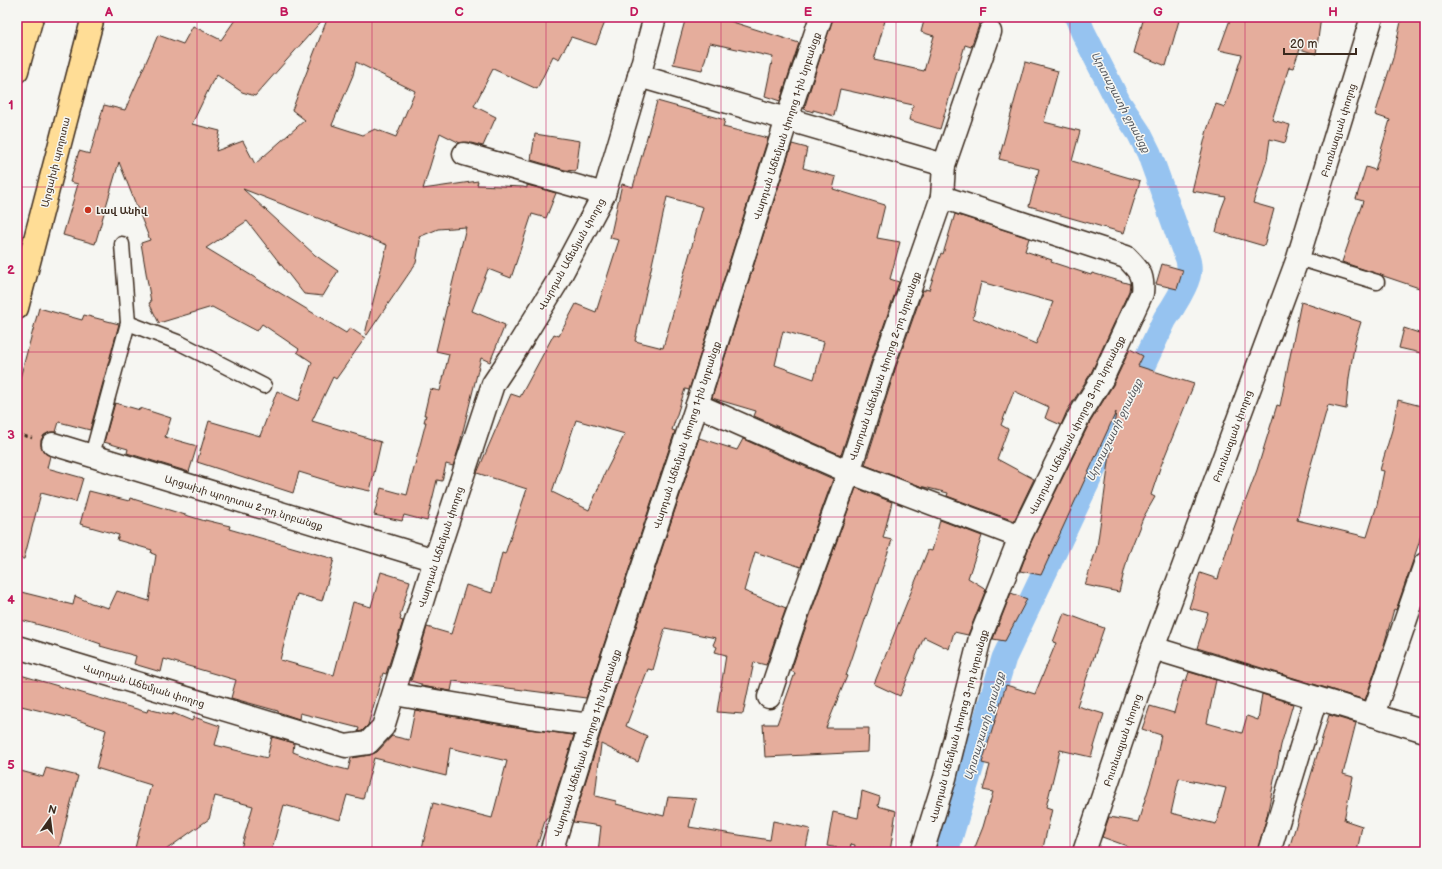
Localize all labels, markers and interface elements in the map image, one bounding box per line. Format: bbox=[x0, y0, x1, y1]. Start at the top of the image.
text: A bbox=[104, 4, 113, 20]
text: B bbox=[279, 4, 289, 20]
text: C bbox=[454, 4, 464, 20]
text: D bbox=[629, 4, 639, 20]
text: E bbox=[804, 4, 813, 20]
text: F bbox=[979, 4, 987, 20]
text: G bbox=[1153, 4, 1163, 20]
text: H bbox=[1328, 4, 1338, 20]
scale bar bbox=[1284, 30, 1356, 56]
street label: Վարդան Աճեմյան փողոց 1-ին նրբանցք bbox=[751, 31, 823, 222]
text: 20 m bbox=[1290, 37, 1317, 52]
water label: Արտաշատի ջրանցք bbox=[1088, 49, 1153, 155]
street label: Բուռնազյան փողոց bbox=[1319, 82, 1359, 179]
text: 1 bbox=[8, 97, 14, 113]
street label: Արցախի պողոտա bbox=[39, 116, 73, 209]
street label: Վարդան Աճեմյան փողոց bbox=[536, 196, 608, 313]
marker: Լավ Անիվ bbox=[83, 205, 93, 215]
place label: Լավ Անիվ bbox=[96, 205, 148, 217]
text: 2 bbox=[7, 262, 15, 278]
street label: Վարդան Աճեմյան փողոց 2-րդ նրբանցք bbox=[847, 270, 923, 463]
street label: Վարդան Աճեմյան փողոց 3-րդ նրբանցք bbox=[1026, 334, 1128, 517]
street label: Վարդան Աճեմյան փողոց 1-ին նրբանցք bbox=[651, 340, 723, 531]
water label: Արտաշատի ջրանցք bbox=[1084, 376, 1145, 484]
street label: Բուռնազյան փողոց bbox=[1211, 389, 1255, 484]
text: 3 bbox=[7, 427, 15, 443]
street label: Արցախի պողոտա 2-րդ նրբանցք bbox=[163, 473, 324, 533]
street label: Վարդան Աճեմյան փողոց bbox=[416, 485, 466, 610]
text: 4 bbox=[7, 592, 15, 608]
street label: Վարդան Աճեմյան փողոց 3-րդ նրբանցք bbox=[927, 628, 991, 824]
street label: Վարդան Աճեմյան փողոց 1-ին նրբանցք bbox=[551, 648, 623, 839]
street label: Վարդան Աճեմյան փողոց bbox=[81, 662, 206, 710]
water label: Արտաշատի ջրանցք bbox=[962, 670, 1007, 782]
street label: Բուռնազյան փողոց bbox=[1101, 692, 1144, 788]
text: 5 bbox=[7, 757, 15, 773]
north arrow bbox=[30, 799, 70, 839]
text: N bbox=[47, 802, 58, 817]

